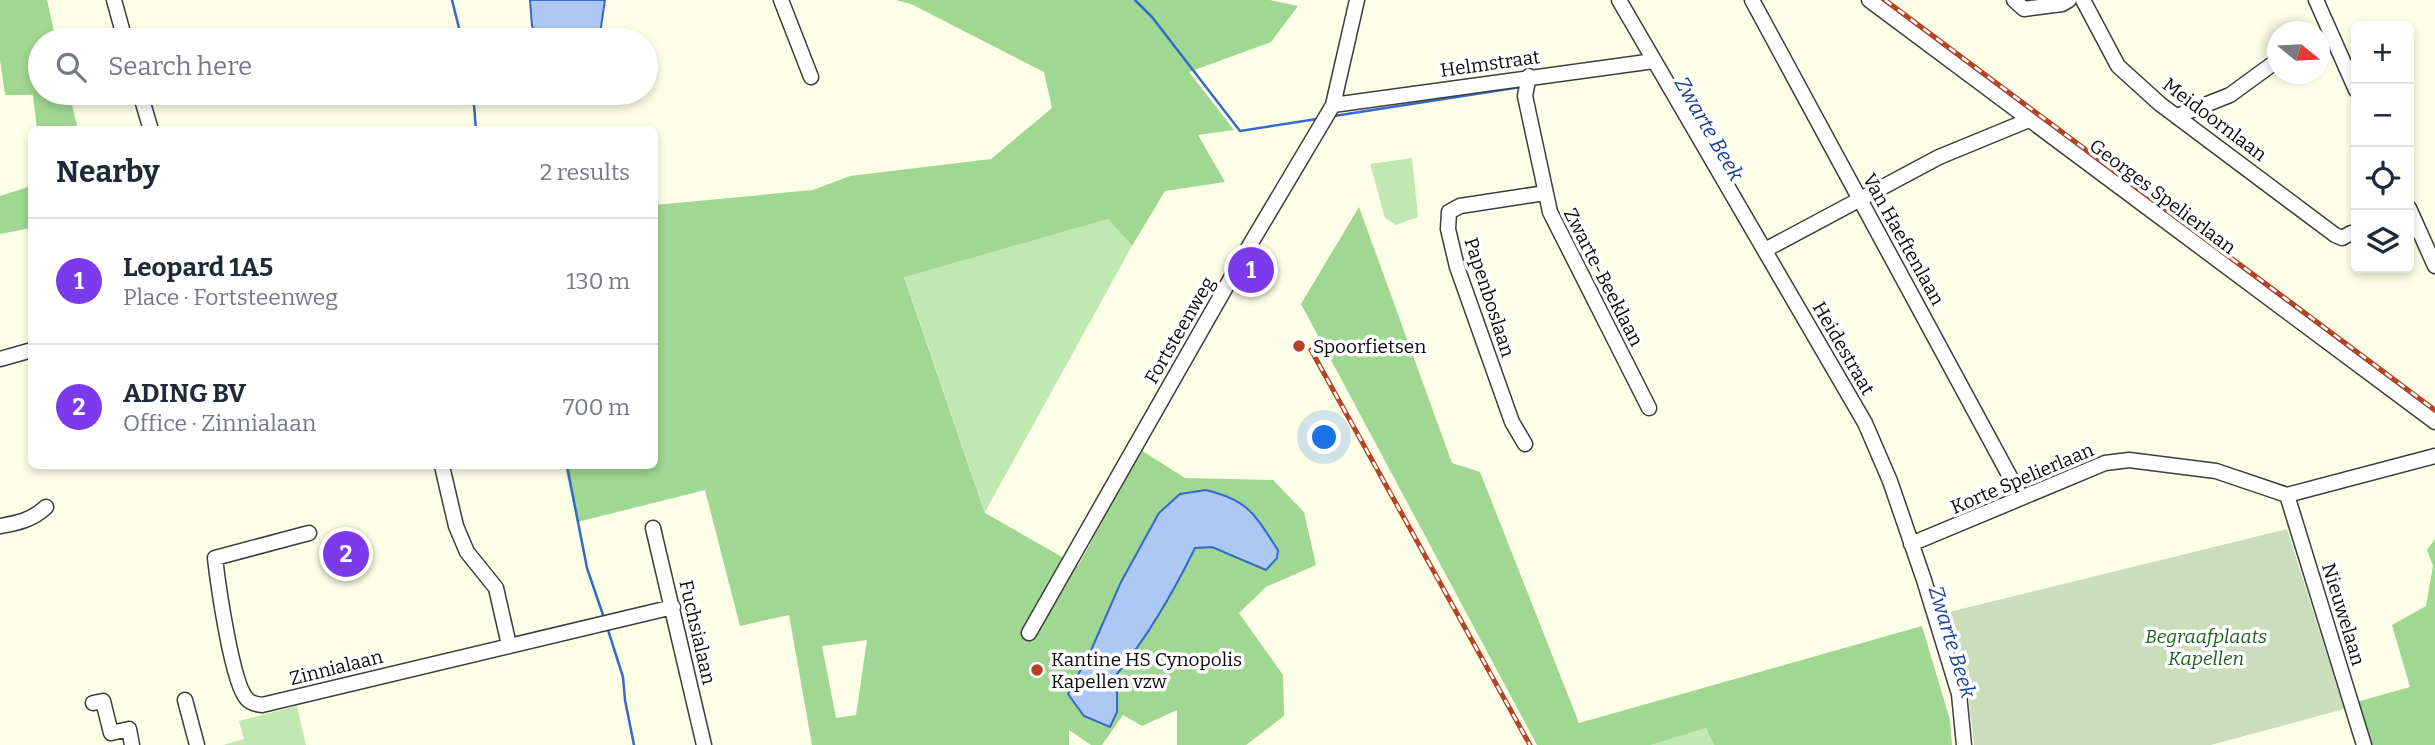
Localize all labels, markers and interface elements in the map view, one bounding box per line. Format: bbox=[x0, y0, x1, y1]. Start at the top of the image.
north arrow bbox=[2267, 21, 2330, 84]
map controls bbox=[2351, 21, 2414, 273]
button: + bbox=[2351, 21, 2414, 84]
search box bbox=[28, 28, 658, 105]
street label: Helmstraat bbox=[1439, 45, 1541, 82]
icon: search bbox=[52, 48, 90, 86]
text: Search here bbox=[108, 51, 252, 82]
water label: Zwarte Beek bbox=[1669, 72, 1750, 186]
street label: Meidoornlaan bbox=[2158, 73, 2271, 166]
button: − bbox=[2351, 84, 2414, 147]
street label: Georges Spelierlaan bbox=[2085, 134, 2240, 259]
button: locate bbox=[2351, 147, 2414, 210]
text: Nearby bbox=[56, 154, 160, 190]
text: 2 results bbox=[540, 158, 630, 186]
street label: Van Haeftenlaan bbox=[1858, 169, 1949, 309]
street label: Zwarte-Beeklaan bbox=[1559, 204, 1648, 350]
button: layers bbox=[2351, 210, 2414, 273]
street label: Papenboslaan bbox=[1459, 235, 1520, 360]
pin: 1 bbox=[1228, 244, 1274, 296]
text: Leopard 1A5 bbox=[123, 252, 273, 283]
text: 1 bbox=[74, 267, 84, 295]
text: 130 m bbox=[566, 267, 630, 295]
street label: Fortsteenweg bbox=[1140, 272, 1220, 388]
text: Place · Fortsteenweg bbox=[123, 283, 338, 311]
street label: Heidestraat bbox=[1808, 297, 1880, 399]
place label: Spoorfietsen bbox=[1313, 335, 1426, 358]
marker: Spoorfietsen bbox=[1291, 338, 1307, 354]
text: ADING BV bbox=[123, 378, 246, 409]
text: 2 bbox=[73, 393, 85, 421]
text: 700 m bbox=[563, 393, 630, 421]
text: Office · Zinnialaan bbox=[123, 409, 316, 437]
your location bbox=[1307, 420, 1341, 454]
street label: Korte Spelierlaan bbox=[1947, 438, 2097, 519]
pin: 2 bbox=[323, 528, 369, 580]
street label: Nieuwelaan bbox=[2317, 560, 2370, 668]
street label: Fuchsialaan bbox=[674, 578, 721, 687]
water label: Zwarte Beek bbox=[1923, 583, 1982, 702]
park label: Begraafplaats Kapellen bbox=[2145, 625, 2267, 670]
street label: Zinnialaan bbox=[287, 645, 385, 690]
place label: Kantine HS Cynopolis Kapellen vzw bbox=[1051, 648, 1242, 693]
marker: Kantine HS Cynopolis Kapellen vzw bbox=[1029, 662, 1045, 678]

